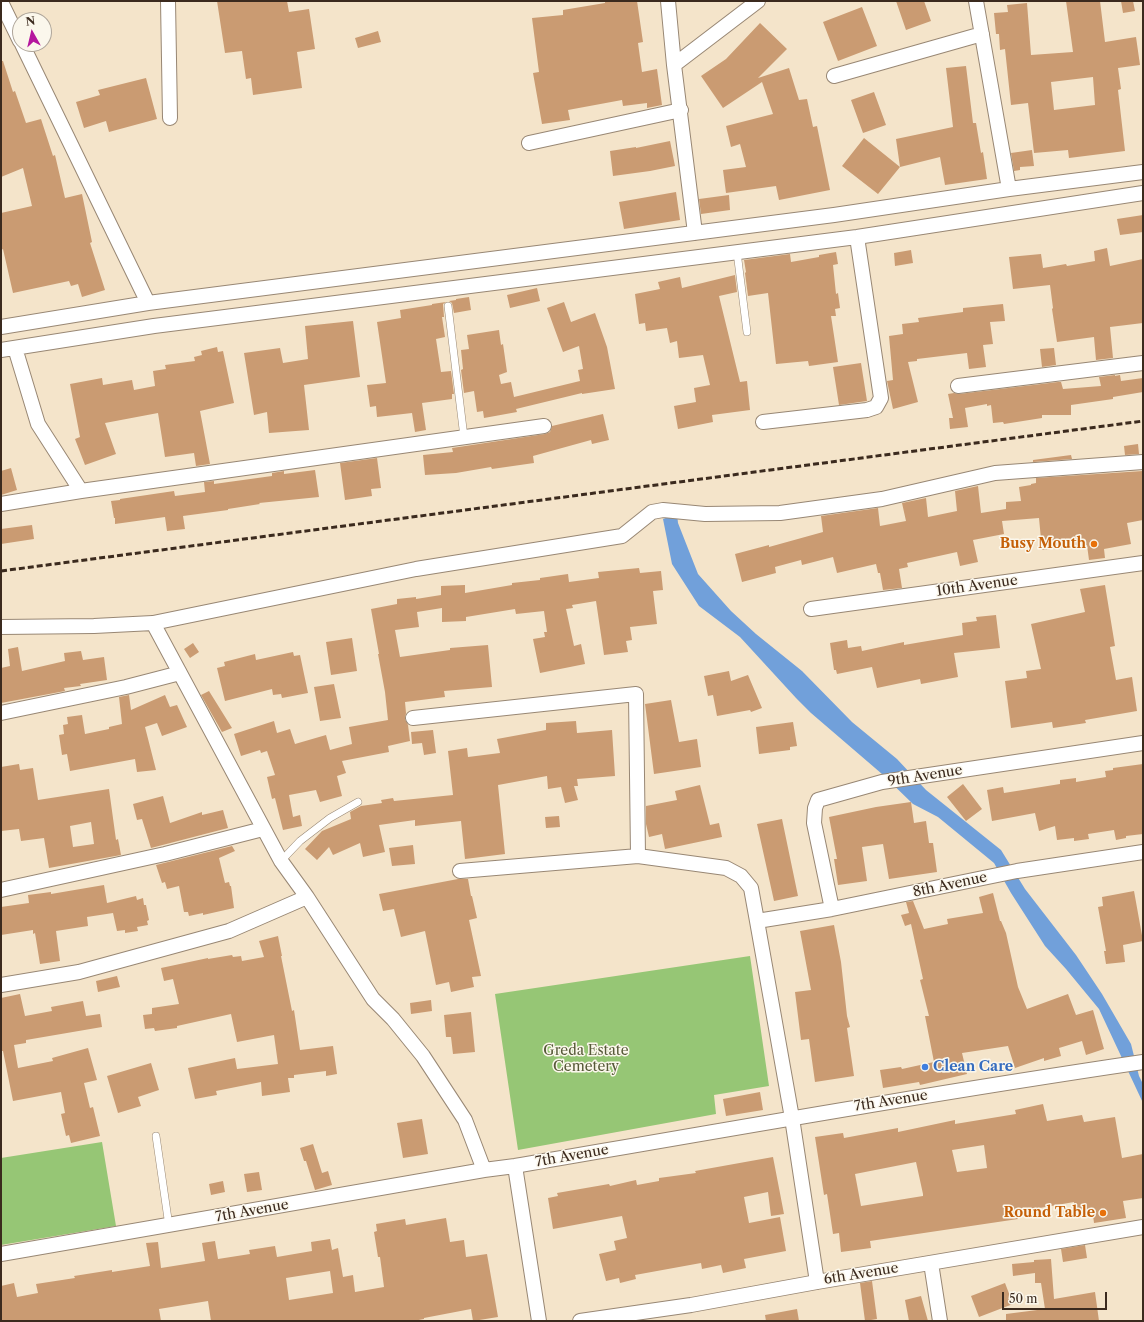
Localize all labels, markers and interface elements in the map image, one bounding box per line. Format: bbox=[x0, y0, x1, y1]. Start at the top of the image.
north arrow bbox=[12, 12, 52, 52]
text: N bbox=[25, 14, 36, 29]
place label: Busy Mouth bbox=[1000, 536, 1086, 552]
marker: Busy Mouth bbox=[1089, 539, 1099, 549]
street label: 10th Avenue bbox=[935, 572, 1019, 600]
street label: 9th Avenue bbox=[886, 762, 964, 790]
street label: 8th Avenue bbox=[911, 869, 989, 901]
park label: Greda Estate Cemetery bbox=[543, 1043, 629, 1076]
place label: Clean Care bbox=[933, 1059, 1013, 1075]
marker: Clean Care bbox=[920, 1062, 930, 1072]
street label: 7th Avenue bbox=[853, 1087, 929, 1115]
street label: 7th Avenue bbox=[534, 1141, 610, 1171]
street label: 7th Avenue bbox=[214, 1196, 290, 1226]
place label: Round Table bbox=[1004, 1205, 1095, 1221]
marker: Round Table bbox=[1098, 1208, 1108, 1218]
street label: 6th Avenue bbox=[822, 1260, 900, 1288]
scale bar bbox=[1004, 1284, 1109, 1310]
text: 50 m bbox=[1009, 1291, 1038, 1306]

